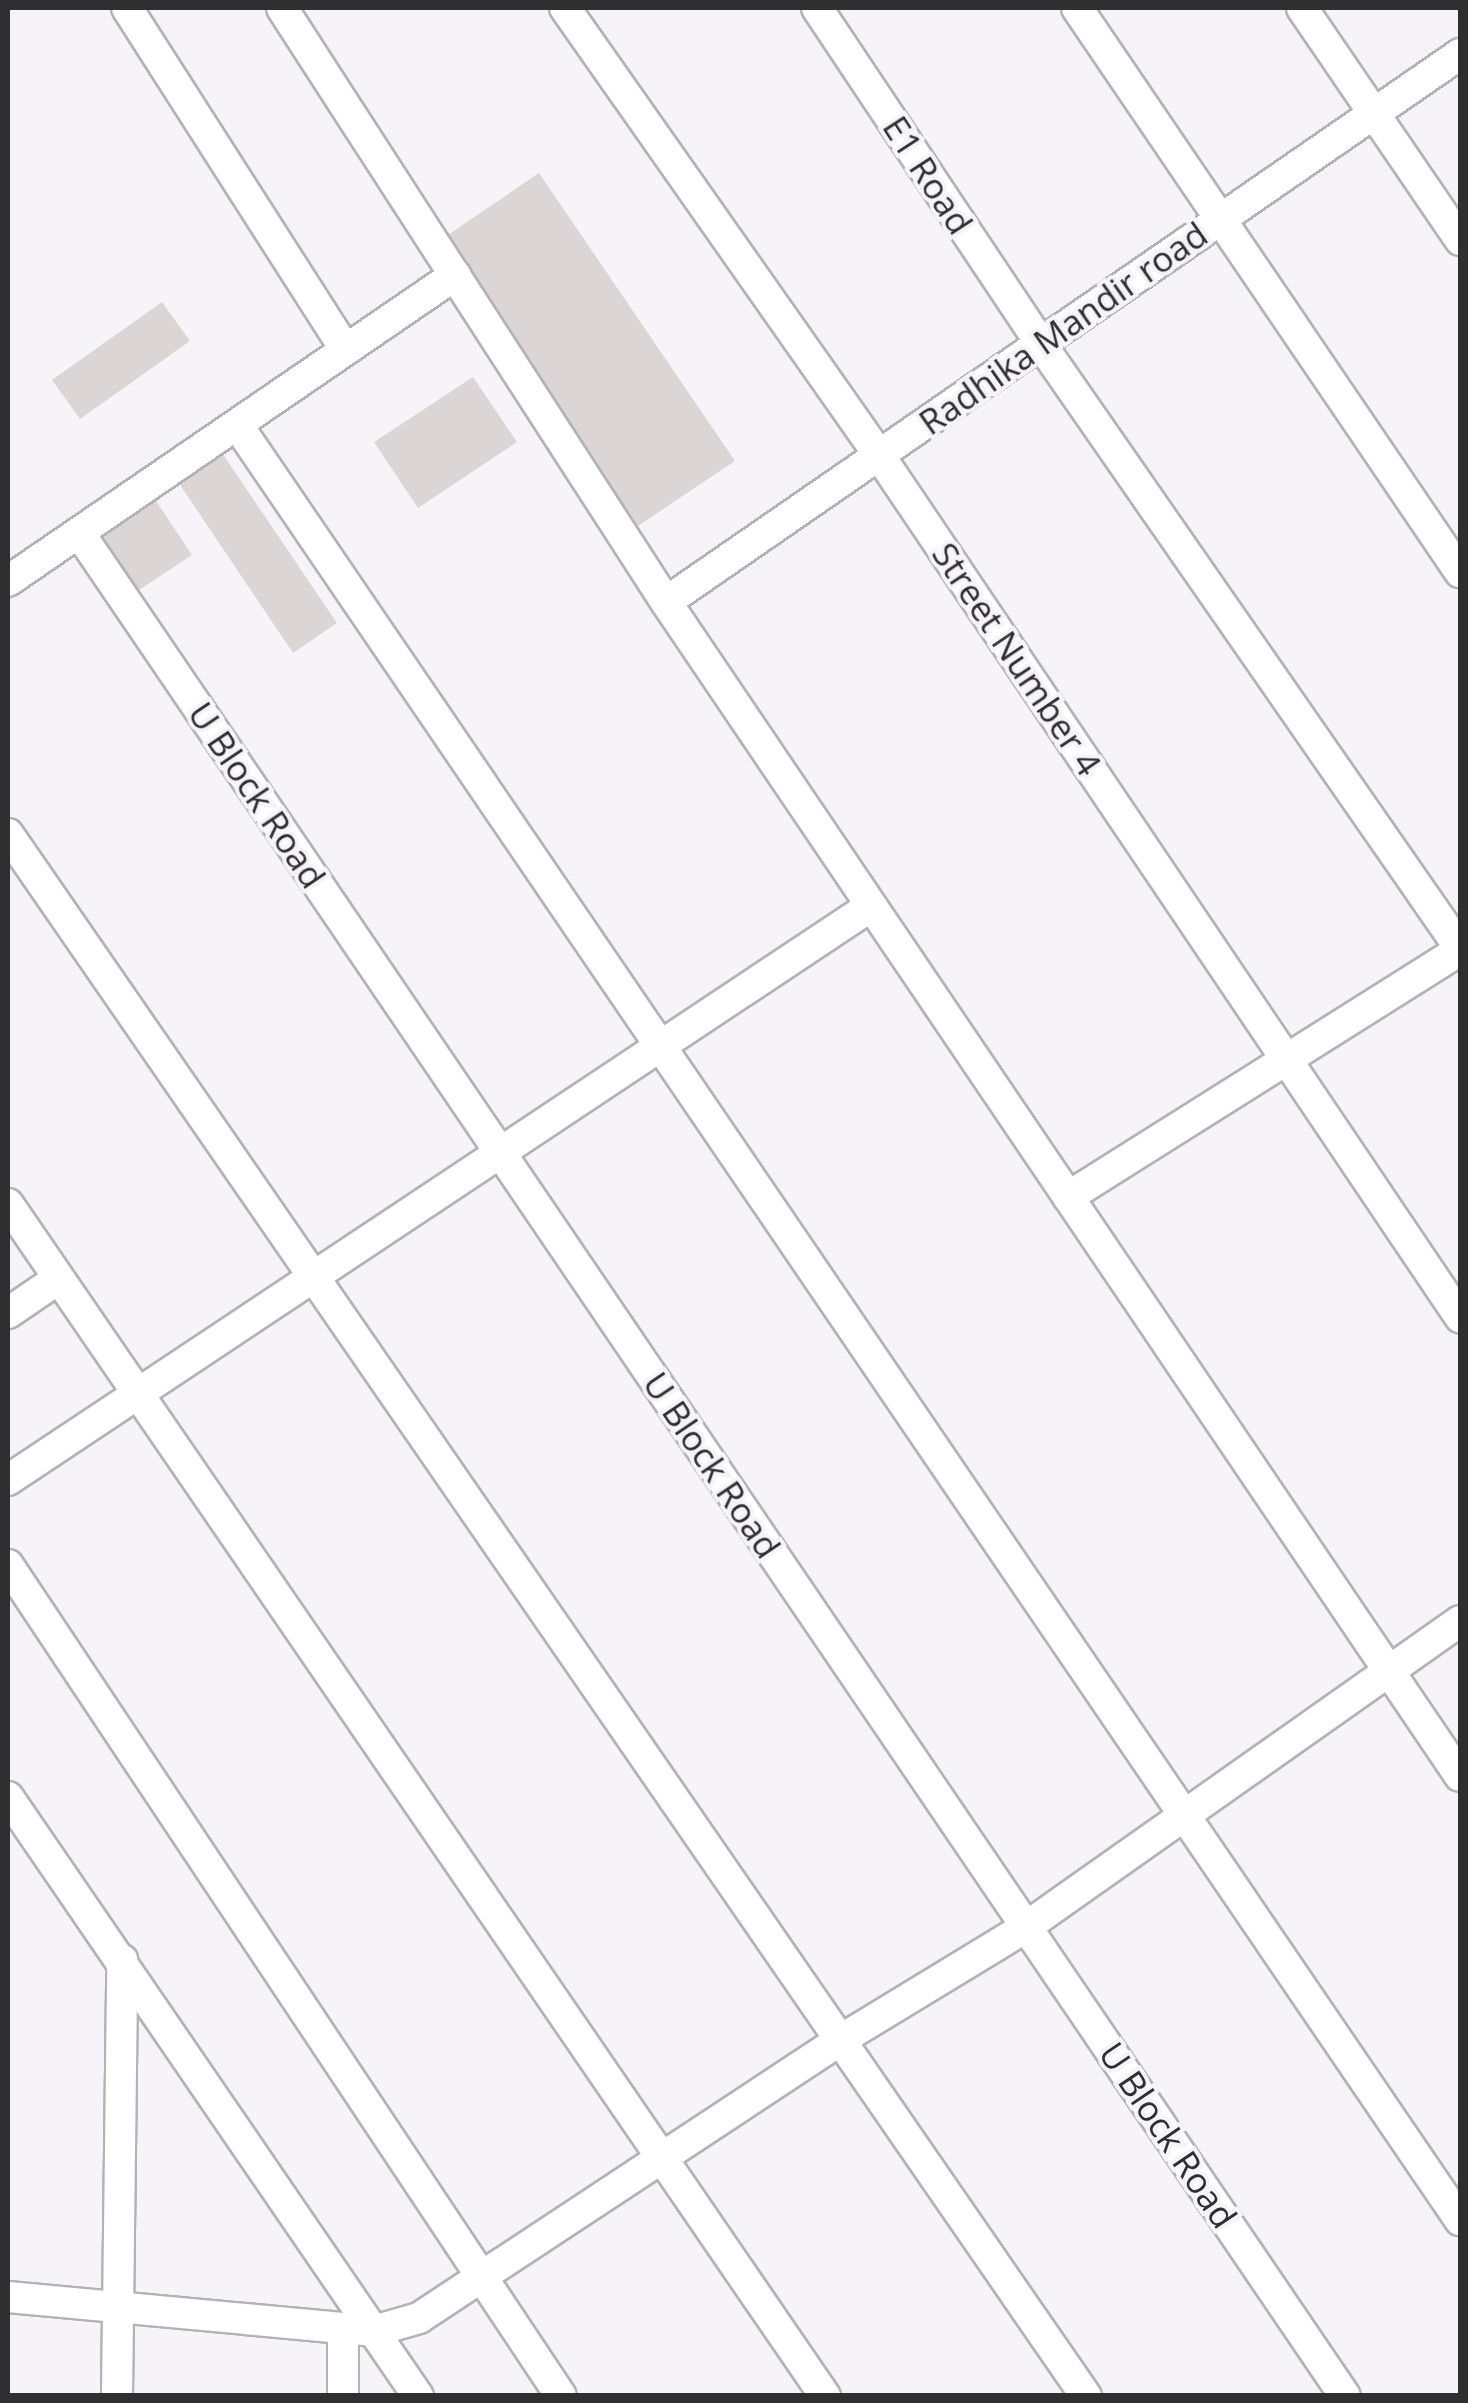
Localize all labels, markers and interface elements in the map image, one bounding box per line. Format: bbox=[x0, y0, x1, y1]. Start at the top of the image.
street label: E1 Road bbox=[874, 108, 982, 242]
street label: Radhika Mandir road bbox=[911, 213, 1215, 443]
street label: Street Number 4 bbox=[924, 535, 1110, 783]
street label: U Block Road bbox=[180, 694, 334, 896]
street label: U Block Road bbox=[635, 1364, 789, 1566]
street label: U Block Road bbox=[1091, 2034, 1245, 2236]

